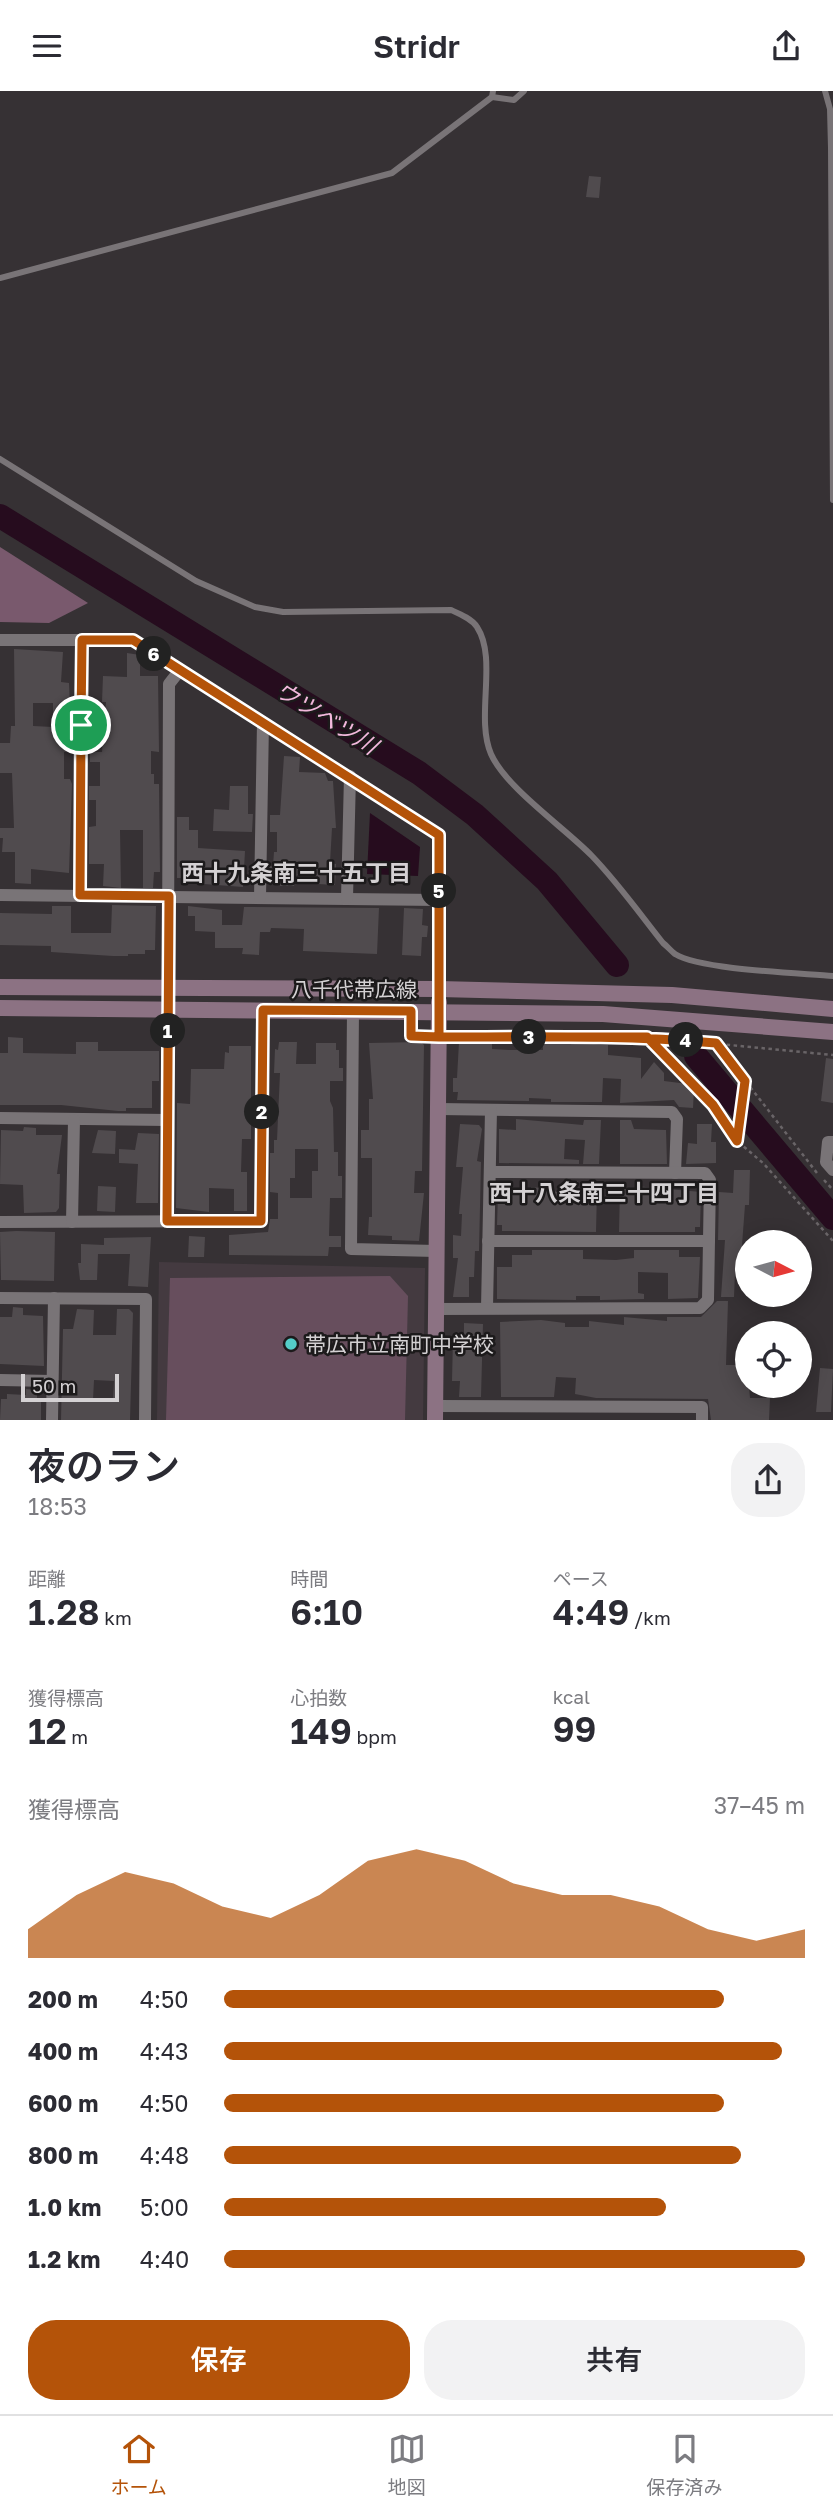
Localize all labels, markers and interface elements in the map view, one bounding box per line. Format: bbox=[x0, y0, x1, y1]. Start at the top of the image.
icon: menu bbox=[28, 27, 66, 65]
text: Stridr bbox=[373, 27, 460, 65]
icon: share bbox=[767, 27, 805, 65]
pin: 6 bbox=[136, 637, 172, 671]
text: 6 bbox=[147, 642, 160, 665]
water label: ウツベツ川 bbox=[271, 675, 386, 761]
pin bbox=[51, 695, 111, 755]
icon: arrive bbox=[62, 706, 100, 744]
district label: 西十九条南三十五丁目 bbox=[181, 858, 411, 886]
pin: 5 bbox=[422, 873, 457, 909]
text: 5 bbox=[433, 879, 444, 902]
street label: 八千代帯広線 bbox=[291, 976, 417, 1002]
pin: 1 bbox=[150, 1013, 186, 1049]
text: 1 bbox=[163, 1019, 172, 1042]
pin: 3 bbox=[512, 1019, 546, 1055]
pin: 4 bbox=[668, 1023, 704, 1058]
text: 3 bbox=[523, 1025, 534, 1048]
text: 4 bbox=[680, 1028, 691, 1051]
pin: 2 bbox=[244, 1095, 280, 1129]
text: 2 bbox=[256, 1100, 267, 1123]
district label: 西十八条南三十四丁目 bbox=[489, 1178, 719, 1206]
north arrow bbox=[735, 1230, 812, 1307]
map controls bbox=[735, 1230, 812, 1398]
button: locate bbox=[735, 1321, 812, 1398]
place label: 帯広市立南町中学校 bbox=[305, 1331, 494, 1357]
marker: 帯広市立南町中学校 bbox=[283, 1336, 299, 1352]
scale bar bbox=[21, 1371, 119, 1403]
text: 50 m bbox=[32, 1374, 76, 1397]
text: 夜のラン bbox=[28, 1443, 180, 1488]
button: share bbox=[731, 1443, 805, 1517]
text: 18:53 bbox=[28, 1492, 87, 1520]
text: 距離 bbox=[28, 1567, 66, 1590]
text: 時間 bbox=[290, 1567, 328, 1590]
text: ペース bbox=[553, 1567, 609, 1590]
text: 1.28 bbox=[28, 1591, 99, 1633]
text: 6:10 bbox=[290, 1591, 363, 1633]
text: 4:49 bbox=[553, 1591, 629, 1633]
text: km bbox=[99, 1606, 132, 1629]
text: /km bbox=[629, 1606, 671, 1629]
text: kcal bbox=[553, 1685, 590, 1708]
text: 獲得標高 bbox=[28, 1686, 104, 1709]
text: 心拍数 bbox=[290, 1686, 347, 1709]
text: 99 bbox=[553, 1708, 596, 1750]
text: 12 bbox=[28, 1710, 67, 1752]
text: 149 bbox=[290, 1710, 352, 1752]
text: m bbox=[67, 1725, 88, 1748]
text: bpm bbox=[352, 1725, 397, 1748]
text: 37–45 m bbox=[714, 1791, 805, 1819]
text: 獲得標高 bbox=[28, 1795, 120, 1823]
text: 200 m bbox=[28, 1985, 98, 2013]
text: 4:50 bbox=[140, 1985, 189, 2013]
text: 400 m bbox=[28, 2037, 98, 2065]
text: 4:43 bbox=[140, 2037, 188, 2065]
text: 600 m bbox=[28, 2089, 98, 2117]
text: 4:50 bbox=[140, 2089, 189, 2117]
text: 800 m bbox=[28, 2141, 99, 2169]
text: 4:48 bbox=[140, 2141, 189, 2169]
text: 1.0 km bbox=[28, 2193, 101, 2221]
text: 5:00 bbox=[140, 2193, 189, 2221]
text: 1.2 km bbox=[28, 2245, 100, 2273]
text: 4:40 bbox=[140, 2245, 189, 2273]
button: 保存 bbox=[28, 2320, 410, 2400]
button: 共有 bbox=[424, 2320, 805, 2400]
tab: ホーム bbox=[110, 2430, 167, 2499]
tab: 地図 bbox=[388, 2430, 426, 2499]
tab: 保存済み bbox=[647, 2430, 723, 2499]

